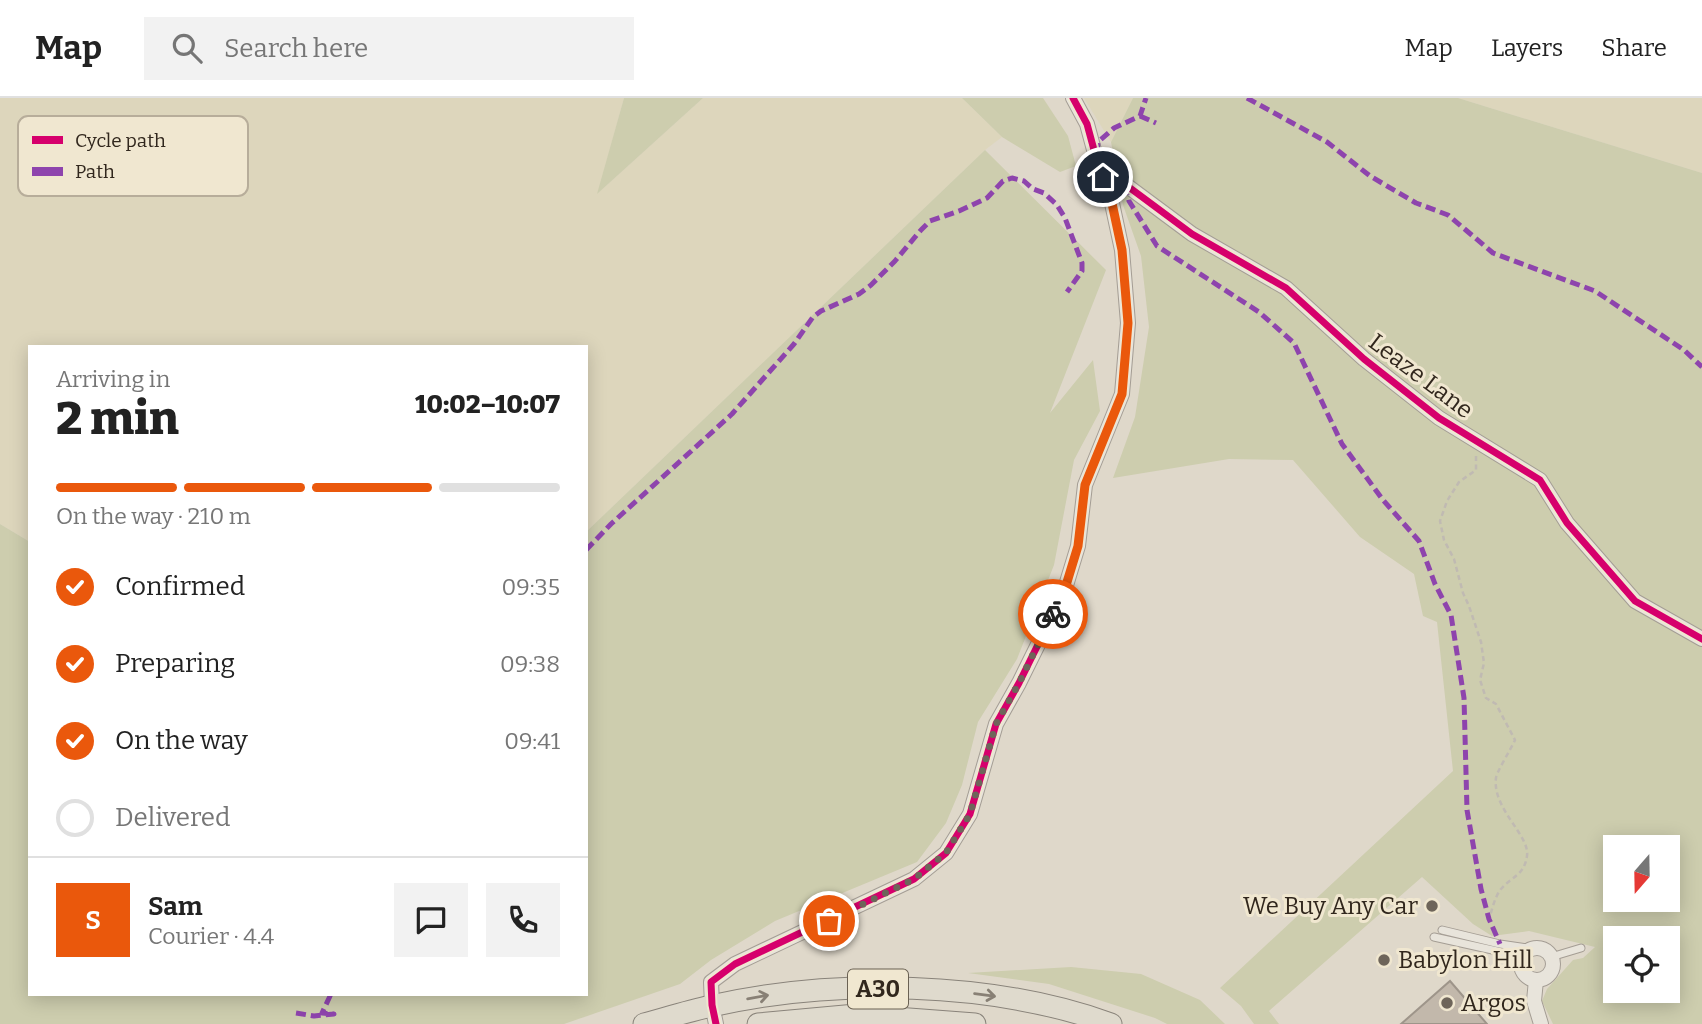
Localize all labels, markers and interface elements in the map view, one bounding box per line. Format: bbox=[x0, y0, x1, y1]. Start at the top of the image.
search box bbox=[144, 17, 634, 80]
text: Map bbox=[35, 28, 102, 68]
icon: search bbox=[168, 29, 206, 67]
text: Search here bbox=[224, 33, 368, 64]
text: Map bbox=[1405, 34, 1453, 62]
text: Layers bbox=[1491, 34, 1563, 62]
text: Share bbox=[1601, 34, 1667, 62]
legend bbox=[18, 116, 248, 196]
text: Cycle path bbox=[75, 129, 166, 152]
pin bbox=[1073, 147, 1133, 207]
icon: home bbox=[1084, 158, 1122, 196]
text: Path bbox=[75, 160, 115, 183]
street label: Leaze Lane bbox=[1363, 328, 1479, 424]
text: Arriving in bbox=[56, 365, 170, 393]
text: 10:02–10:07 bbox=[415, 389, 560, 420]
text: 2 min bbox=[56, 391, 179, 446]
text: On the way · 210 m bbox=[56, 502, 251, 530]
icon: check bbox=[56, 568, 94, 606]
text: Confirmed bbox=[115, 571, 245, 602]
text: 09:35 bbox=[502, 573, 560, 601]
courier bbox=[1018, 579, 1088, 649]
icon: bike bbox=[1034, 595, 1072, 633]
icon: check bbox=[56, 645, 94, 683]
text: Preparing bbox=[115, 648, 235, 679]
text: 09:38 bbox=[500, 650, 560, 678]
icon: check bbox=[56, 722, 94, 760]
text: On the way bbox=[115, 725, 248, 756]
text: 09:41 bbox=[504, 727, 560, 755]
text: Delivered bbox=[115, 802, 230, 833]
north arrow bbox=[1603, 835, 1680, 912]
map controls bbox=[1603, 835, 1680, 1003]
button: chat bbox=[394, 883, 468, 957]
button: phone bbox=[486, 883, 560, 957]
text: Sam bbox=[148, 891, 203, 922]
pin bbox=[799, 891, 859, 951]
place label: We Buy Any Car bbox=[1243, 892, 1418, 920]
marker: We Buy Any Car bbox=[1424, 898, 1440, 914]
icon: bag bbox=[810, 902, 848, 940]
text: S bbox=[85, 905, 101, 936]
text: Courier · 4.4 bbox=[148, 922, 274, 950]
button: locate bbox=[1603, 926, 1680, 1003]
place label: Babylon Hill bbox=[1398, 946, 1533, 974]
marker: Babylon Hill bbox=[1376, 952, 1392, 968]
road number: A30 bbox=[848, 970, 908, 1009]
one-way arrow bbox=[973, 989, 996, 1002]
place label: Argos bbox=[1461, 989, 1526, 1017]
one-way arrow bbox=[746, 990, 769, 1004]
marker: Argos bbox=[1439, 995, 1455, 1011]

